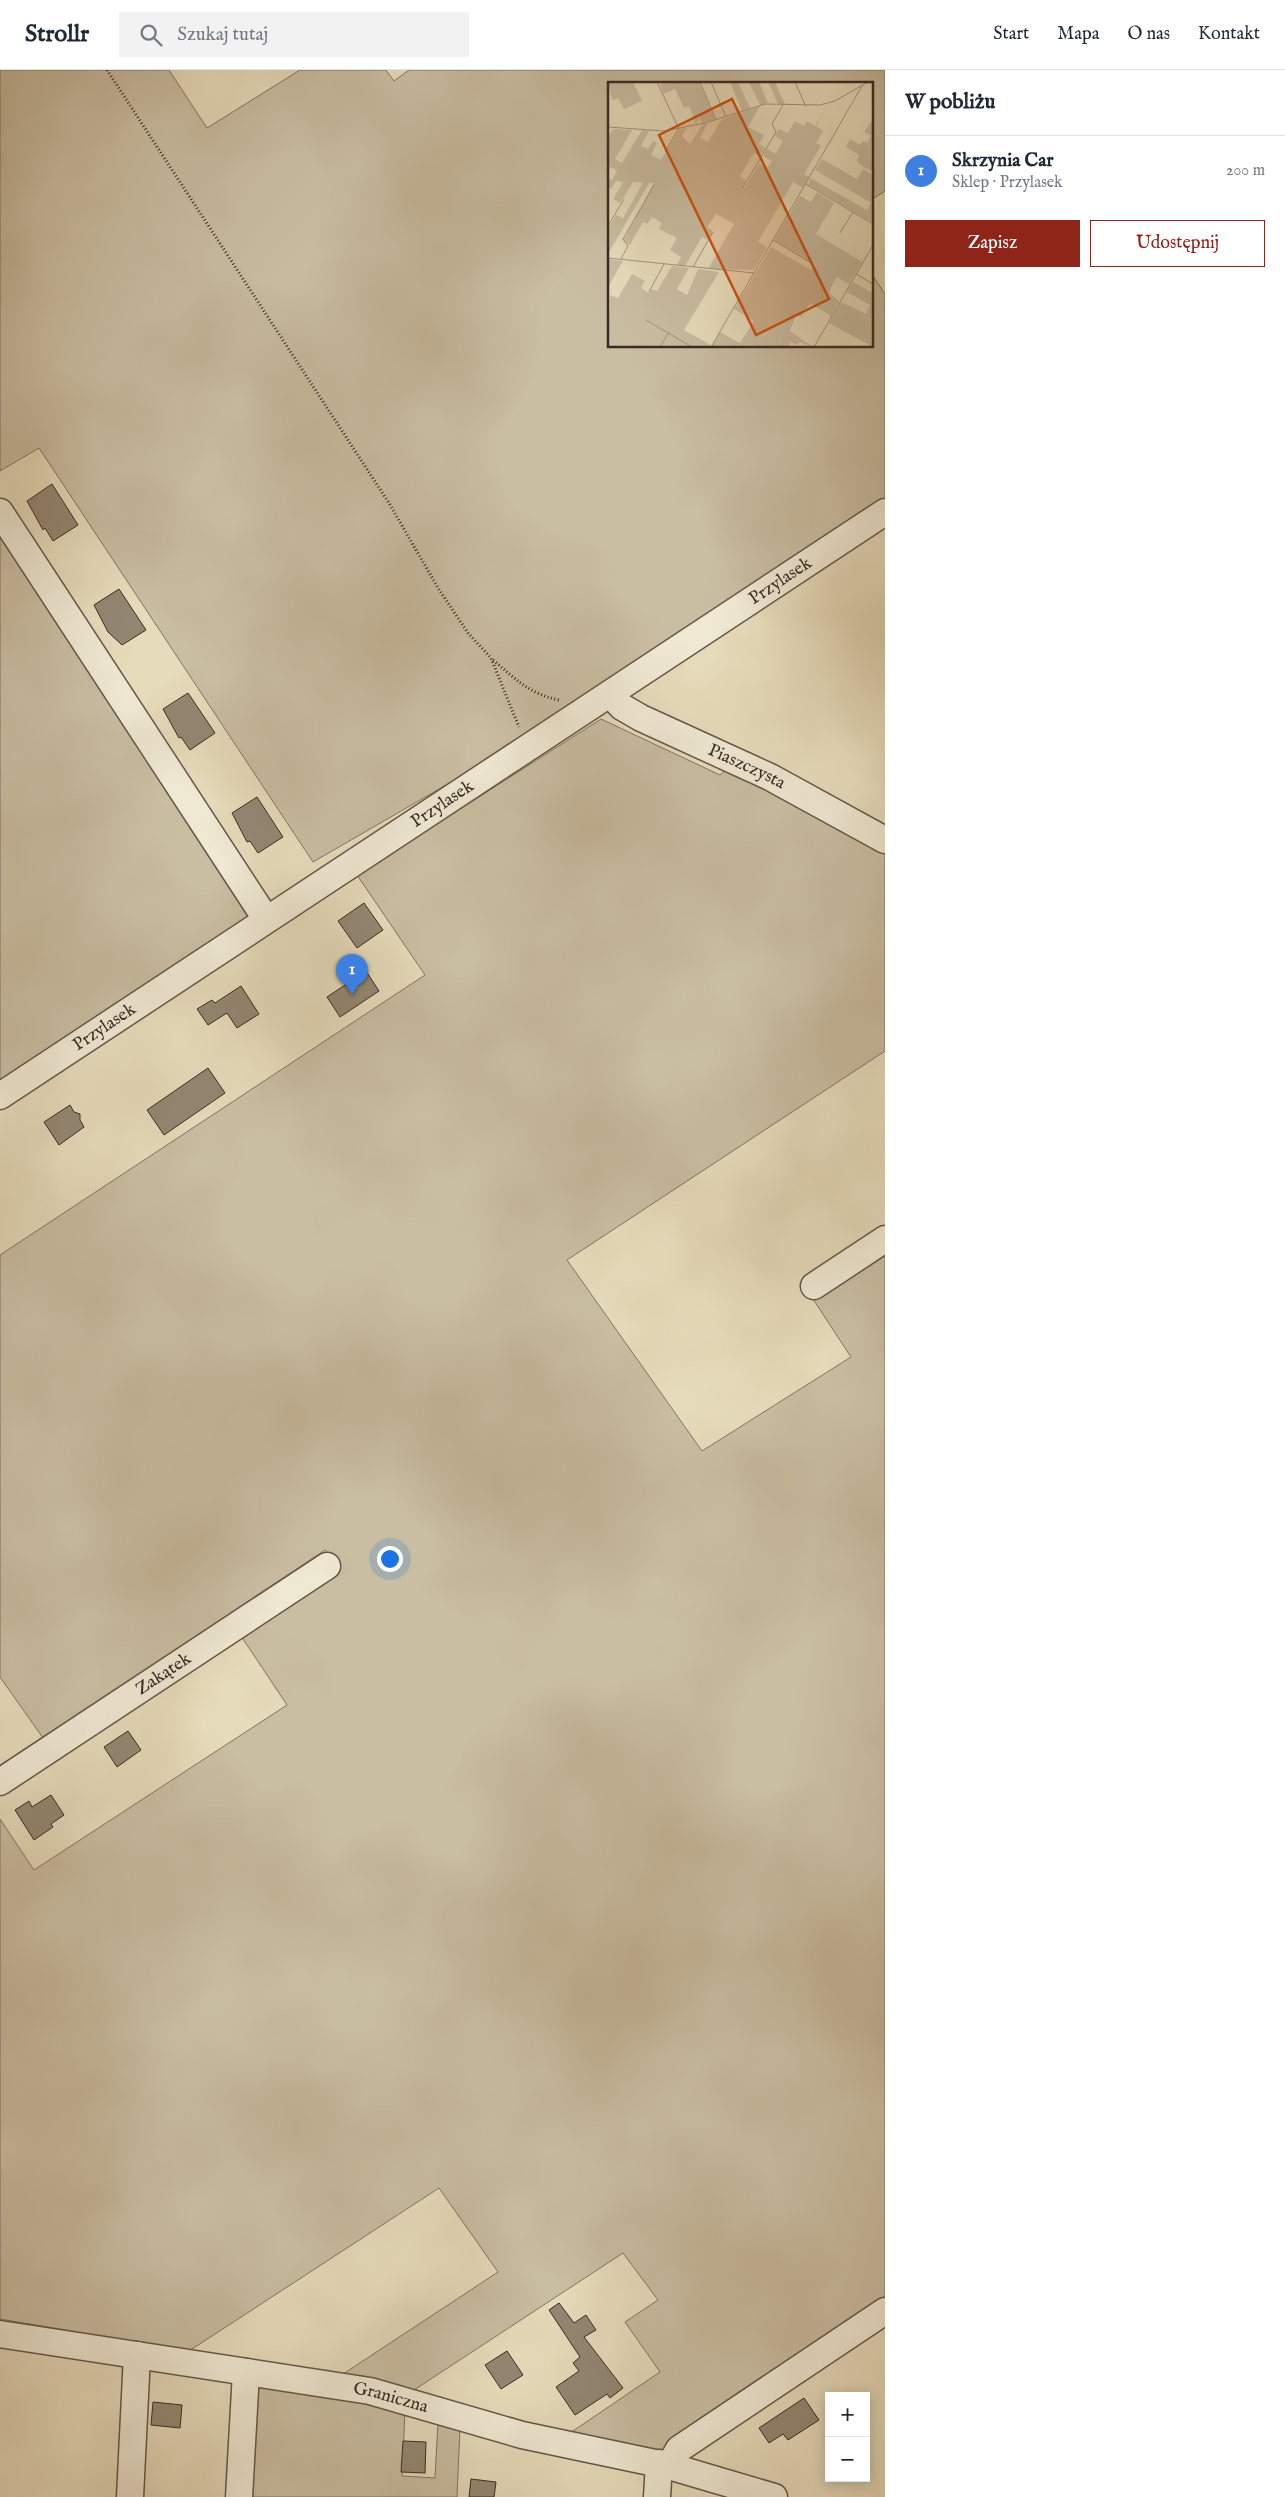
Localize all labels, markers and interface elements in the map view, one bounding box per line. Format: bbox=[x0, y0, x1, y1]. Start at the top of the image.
search box bbox=[119, 12, 469, 57]
text: Strollr bbox=[25, 19, 89, 50]
icon: search bbox=[137, 21, 165, 49]
text: Szukaj tutaj bbox=[177, 23, 268, 47]
text: Start bbox=[993, 23, 1029, 46]
text: Mapa bbox=[1057, 23, 1100, 46]
text: O nas bbox=[1128, 23, 1170, 46]
text: Kontakt bbox=[1198, 23, 1260, 46]
inset map bbox=[608, 82, 872, 348]
text: W pobliżu bbox=[905, 89, 995, 116]
text: Skrzynia Car bbox=[952, 149, 1053, 173]
text: 1 bbox=[918, 161, 924, 181]
text: 200 m bbox=[1226, 161, 1265, 181]
text: Sklep · Przylasek bbox=[952, 173, 1063, 193]
button: Zapisz bbox=[905, 220, 1080, 267]
button: Udostępnij bbox=[1090, 220, 1265, 267]
street label: Przylasek bbox=[744, 552, 817, 610]
street label: Piaszczysta bbox=[704, 739, 790, 795]
street label: Przylasek bbox=[406, 775, 479, 833]
pin: 1 bbox=[336, 954, 368, 995]
street label: Przylasek bbox=[68, 998, 141, 1056]
your location bbox=[377, 1546, 403, 1572]
street label: Zakątek bbox=[131, 1647, 196, 1701]
street label: Graniczna bbox=[352, 2377, 431, 2419]
map controls bbox=[825, 2392, 870, 2482]
button: + bbox=[825, 2392, 870, 2437]
button: − bbox=[825, 2437, 870, 2482]

